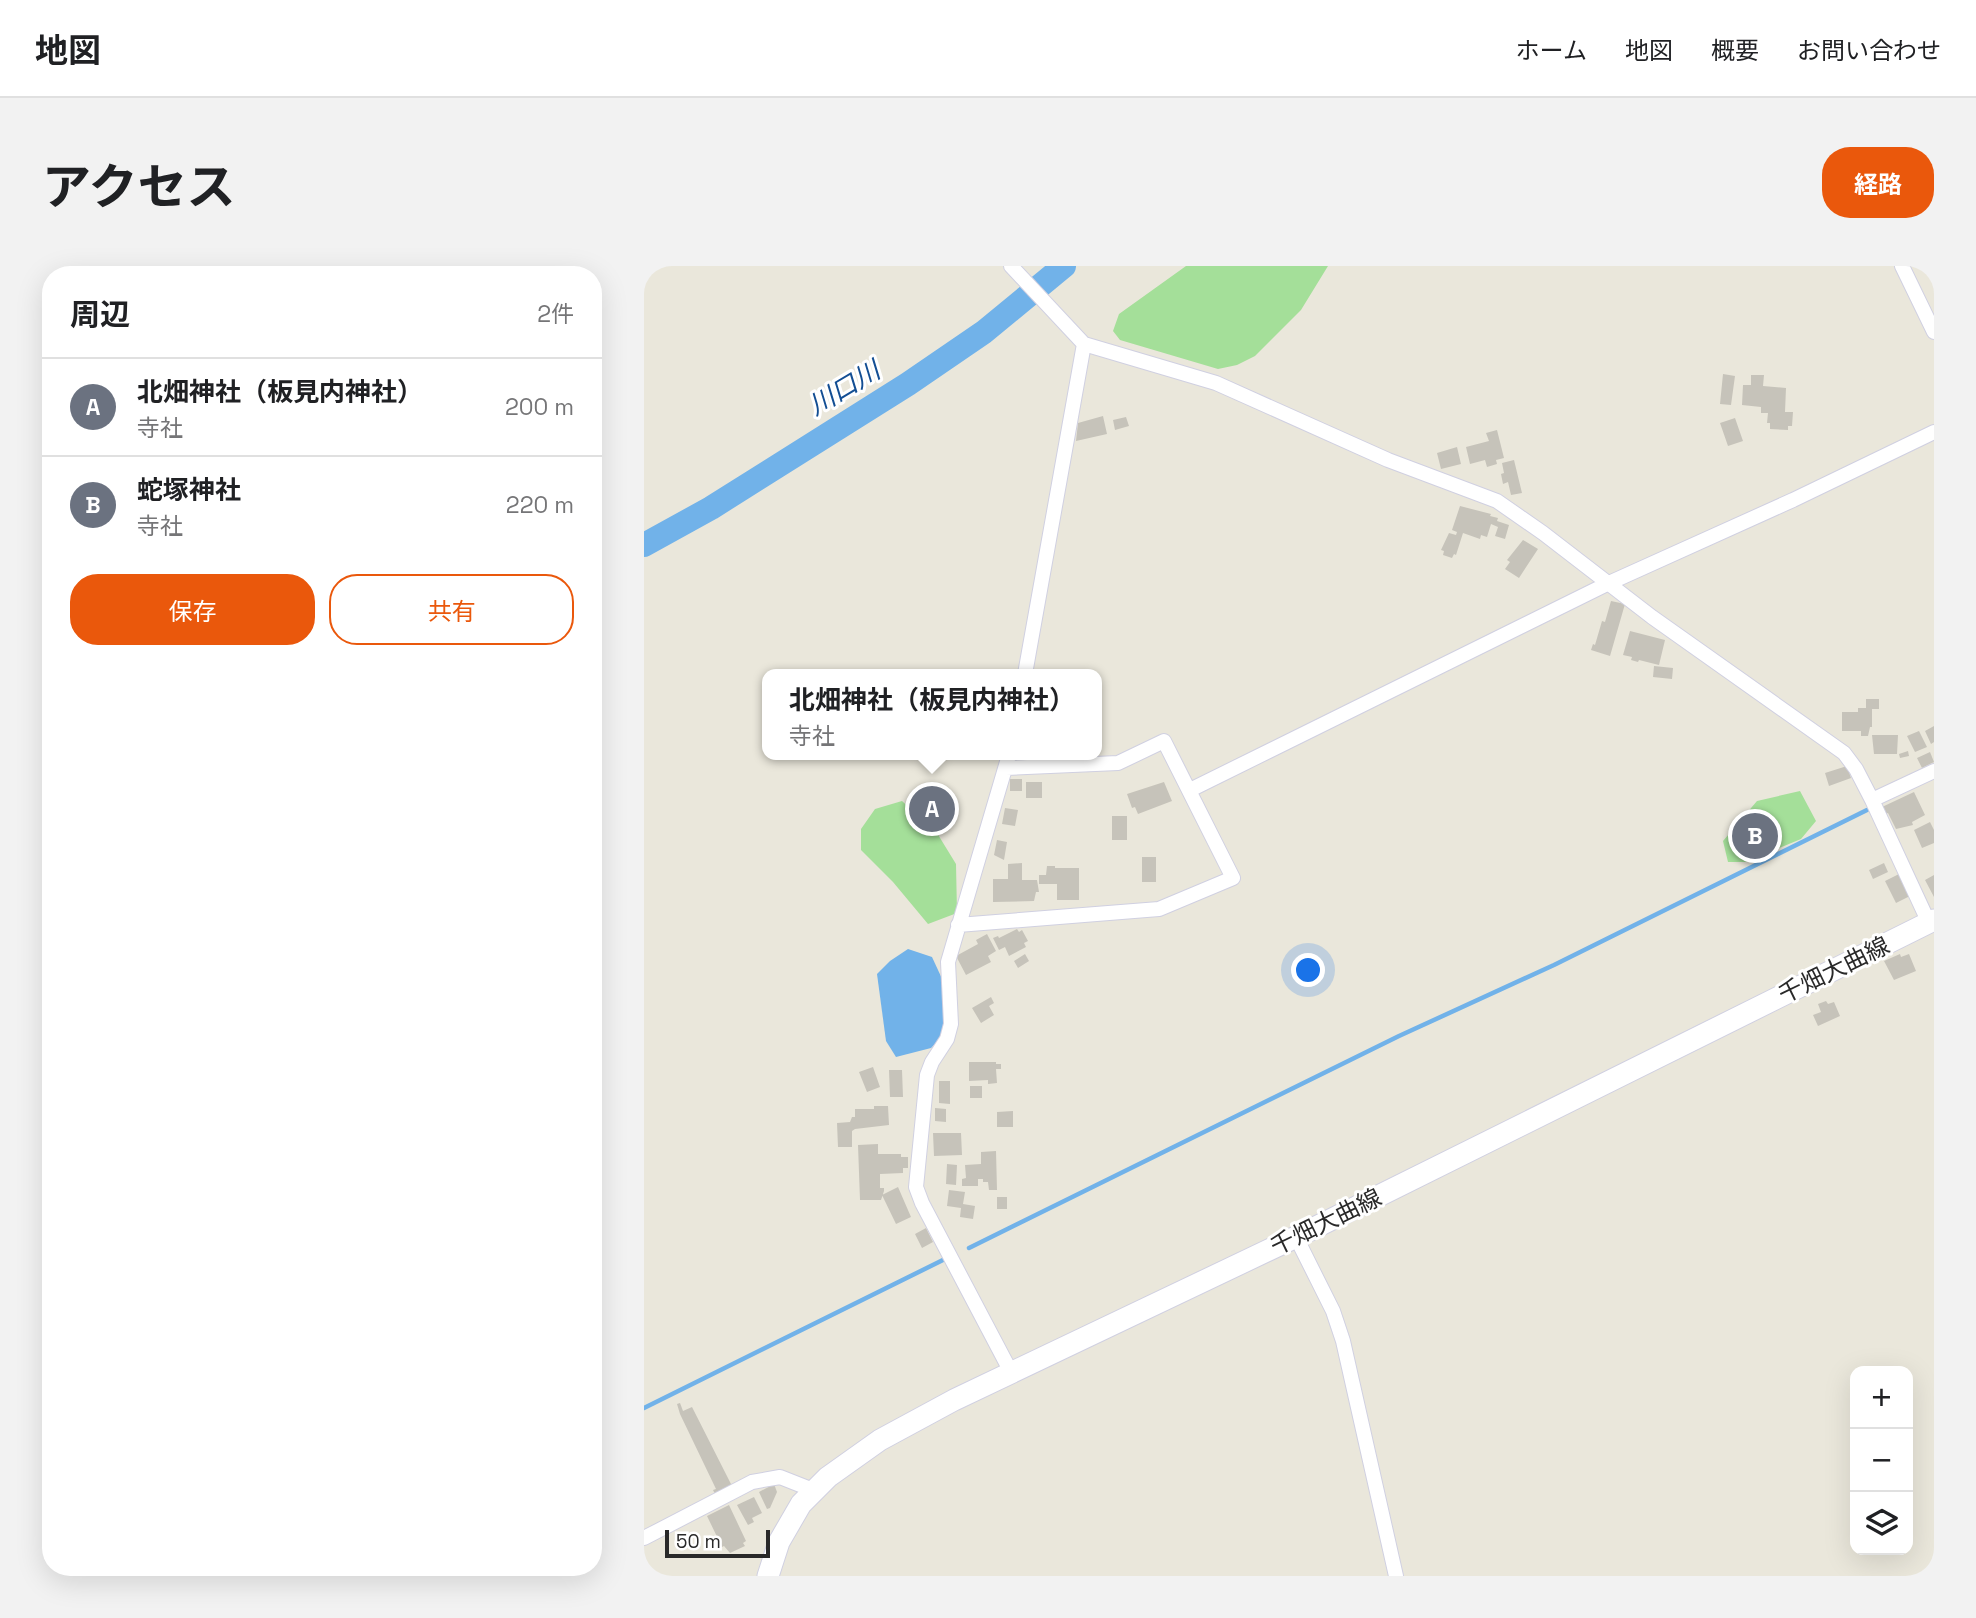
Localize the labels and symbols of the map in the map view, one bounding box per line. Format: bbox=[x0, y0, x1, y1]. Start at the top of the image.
water label: 川口川 bbox=[802, 352, 889, 423]
pin: A bbox=[909, 783, 955, 835]
pin: B bbox=[1732, 810, 1778, 862]
street label: 千畑大曲線 bbox=[1773, 929, 1895, 1010]
your location bbox=[1291, 953, 1325, 987]
street label: 千畑大曲線 bbox=[1265, 1181, 1387, 1262]
scale bar bbox=[665, 1527, 770, 1559]

